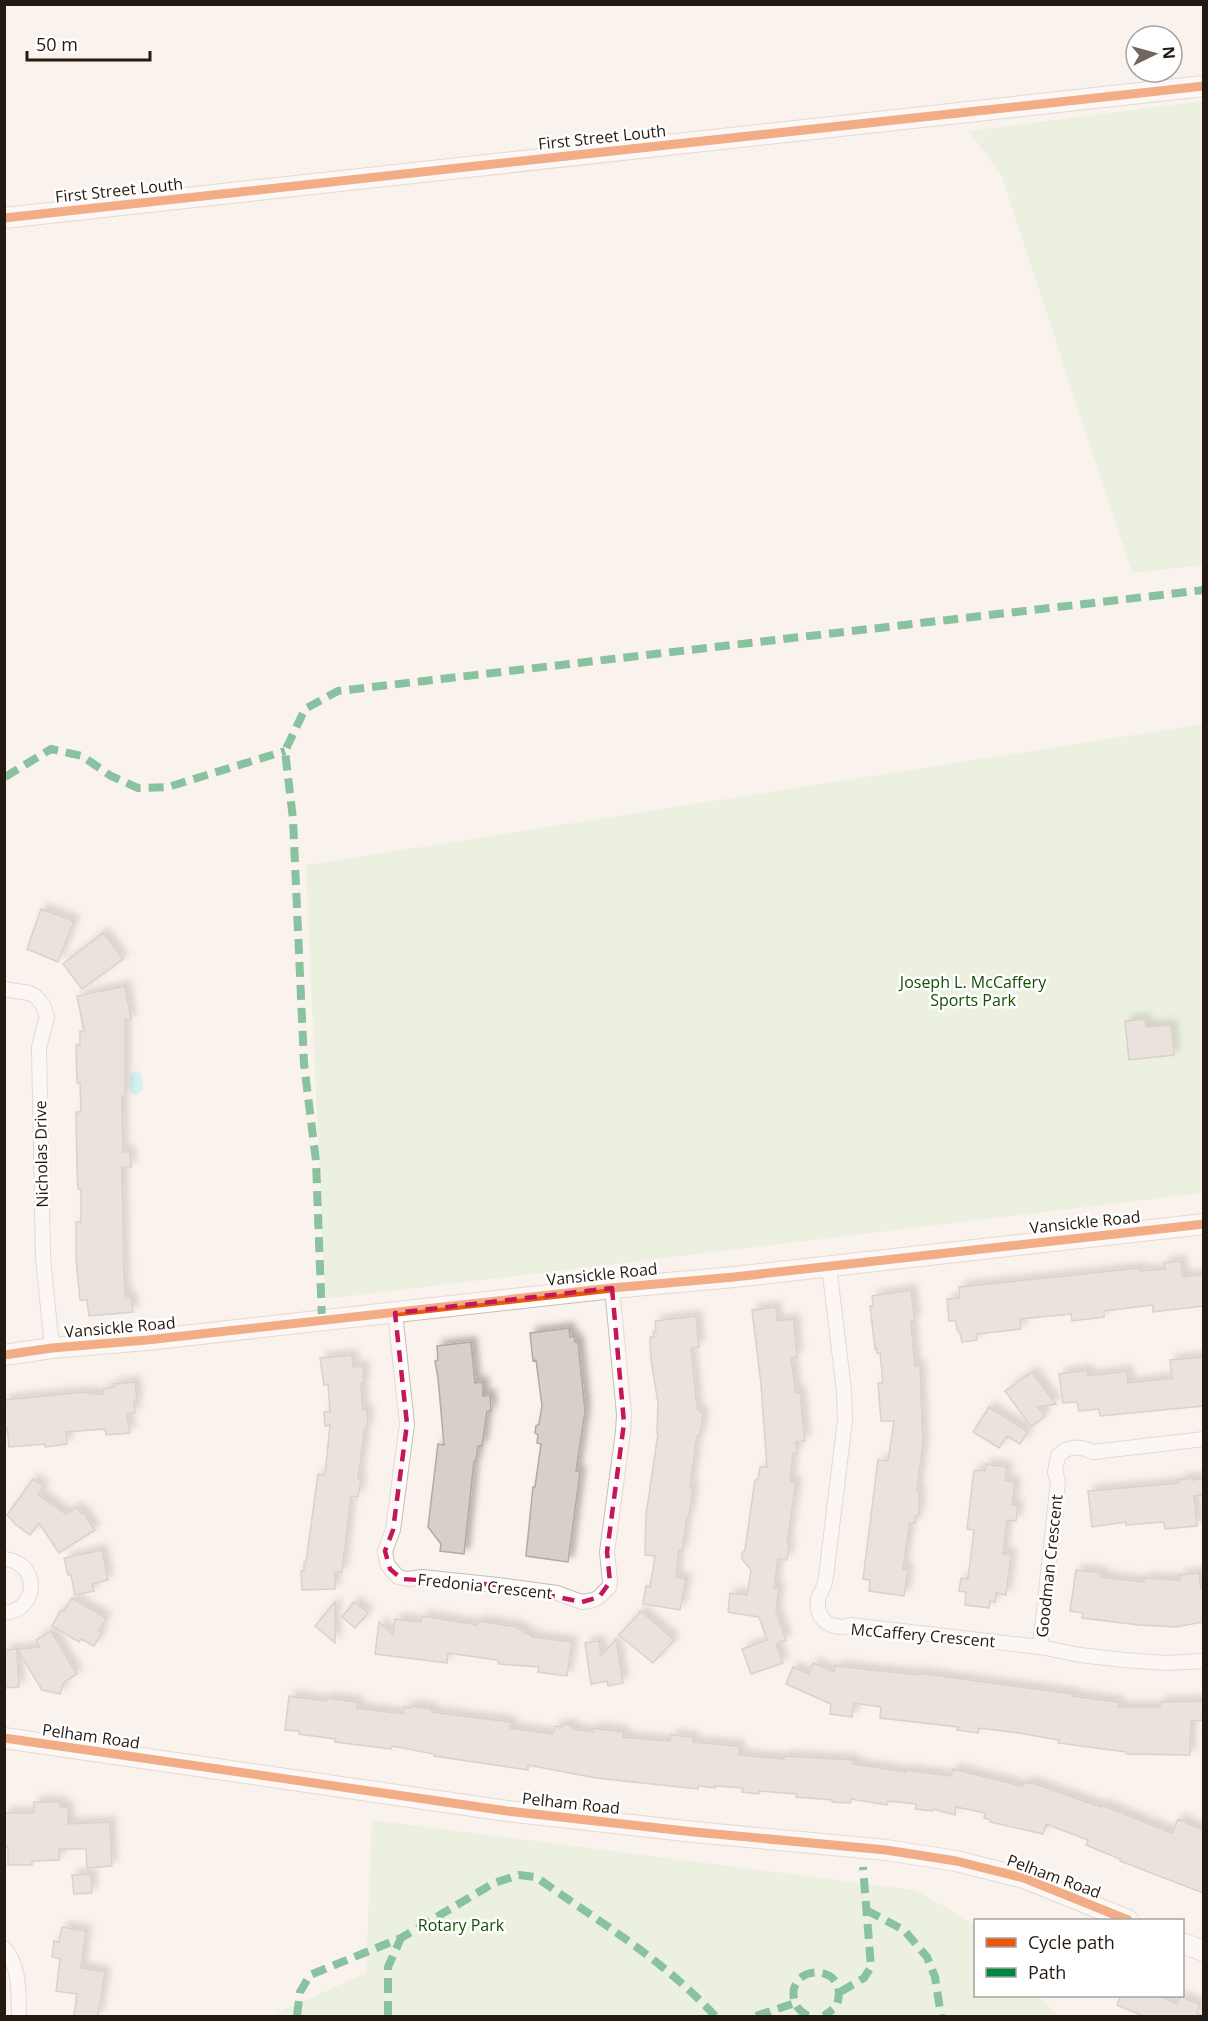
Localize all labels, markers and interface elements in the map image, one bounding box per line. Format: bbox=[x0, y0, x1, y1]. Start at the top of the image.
scale bar bbox=[27, 24, 150, 62]
north arrow bbox=[1124, 24, 1184, 84]
text: 50 m bbox=[36, 32, 78, 56]
text: N bbox=[1157, 45, 1180, 60]
street label: First Street Louth bbox=[537, 119, 667, 155]
street label: First Street Louth bbox=[54, 172, 184, 208]
park label: Joseph L. McCaffery Sports Park bbox=[898, 971, 1047, 1011]
street label: Nicholas Drive bbox=[29, 1100, 53, 1208]
street label: Vansickle Road bbox=[1028, 1205, 1142, 1239]
street label: Vansickle Road bbox=[545, 1257, 659, 1291]
street label: Vansickle Road bbox=[64, 1311, 176, 1343]
street label: Goodman Crescent bbox=[1031, 1493, 1067, 1639]
street label: Fredonia Crescent bbox=[416, 1568, 554, 1604]
street label: McCaffery Crescent bbox=[850, 1618, 996, 1652]
street label: Pelham Road bbox=[41, 1718, 141, 1754]
street label: Pelham Road bbox=[521, 1787, 621, 1819]
street label: Pelham Road bbox=[1004, 1849, 1104, 1903]
park label: Rotary Park bbox=[418, 1914, 505, 1936]
legend bbox=[974, 1919, 1184, 1997]
text: Cycle path bbox=[1028, 1930, 1115, 1954]
text: Path bbox=[1028, 1960, 1066, 1984]

